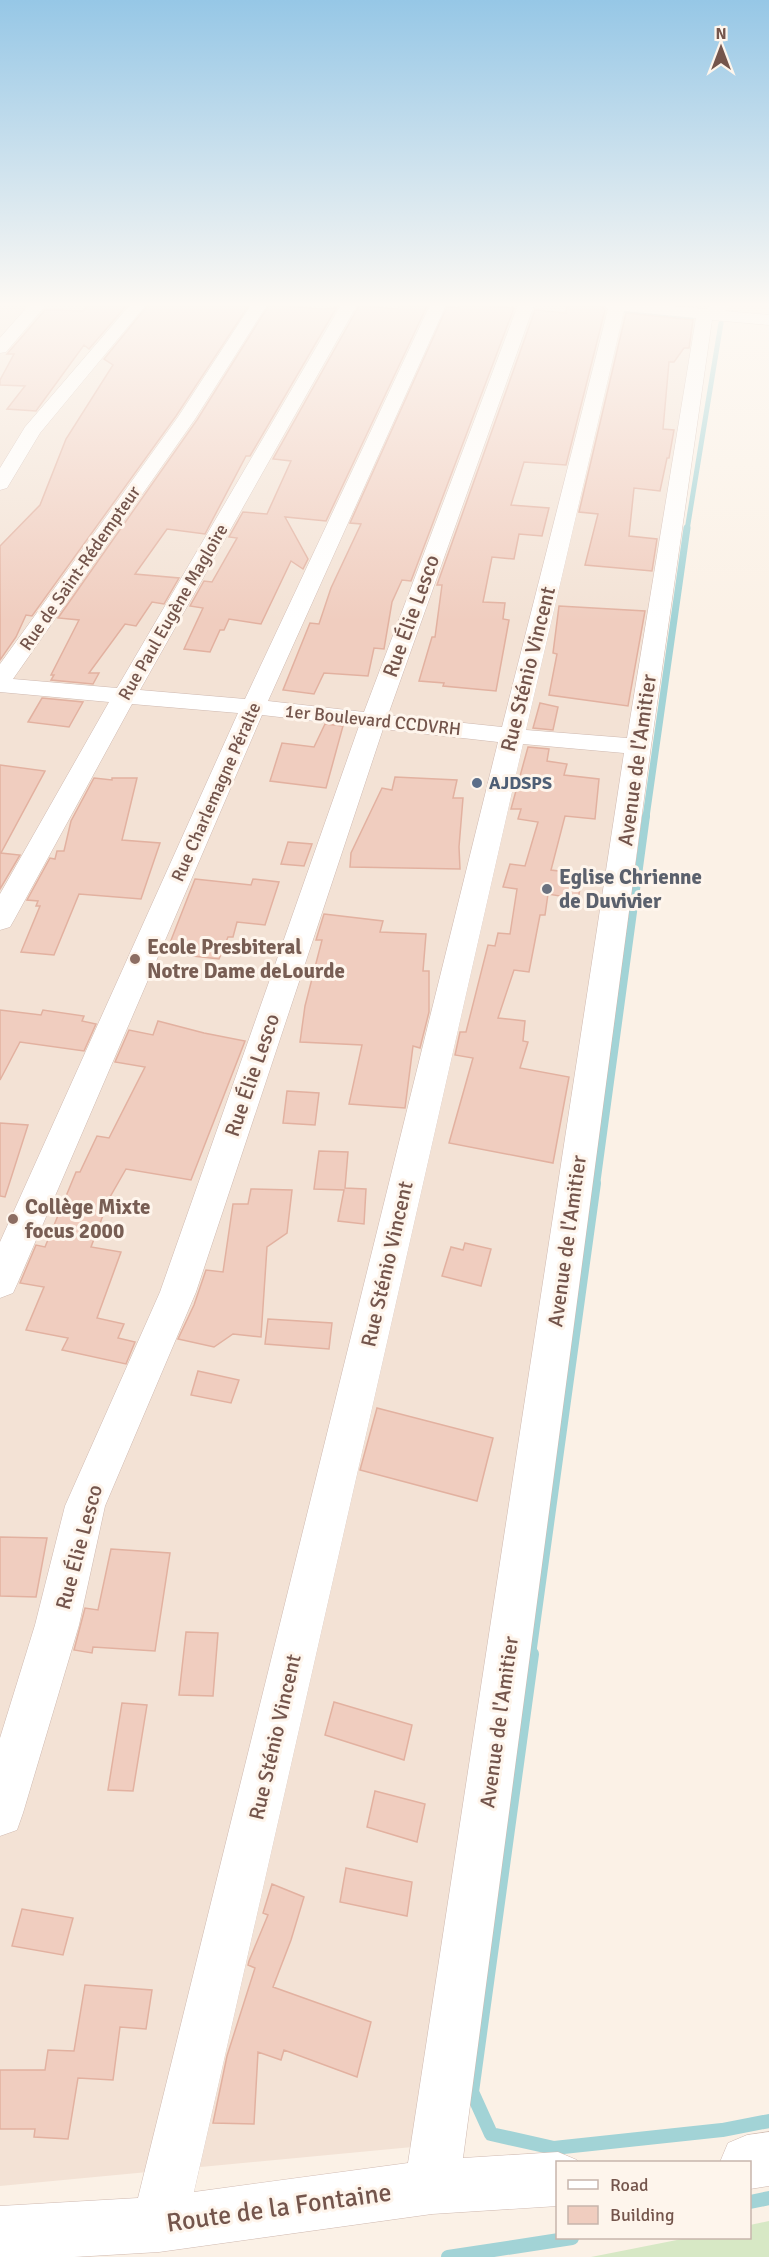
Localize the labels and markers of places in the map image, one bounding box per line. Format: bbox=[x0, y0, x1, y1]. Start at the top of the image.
place label: AJDSPS bbox=[489, 772, 552, 794]
marker: AJDSPS bbox=[470, 776, 484, 790]
place label: Eglise Chrienne de Duvivier bbox=[559, 864, 702, 914]
marker: Eglise Chrienne de Duvivier bbox=[540, 882, 554, 896]
place label: Ecole Presbiteral Notre Dame deLourde bbox=[147, 934, 345, 984]
marker: Ecole Presbiteral Notre Dame deLourde bbox=[128, 952, 142, 966]
place label: Collège Mixte focus 2000 bbox=[24, 1194, 151, 1244]
marker: Collège Mixte focus 2000 bbox=[6, 1212, 20, 1226]

